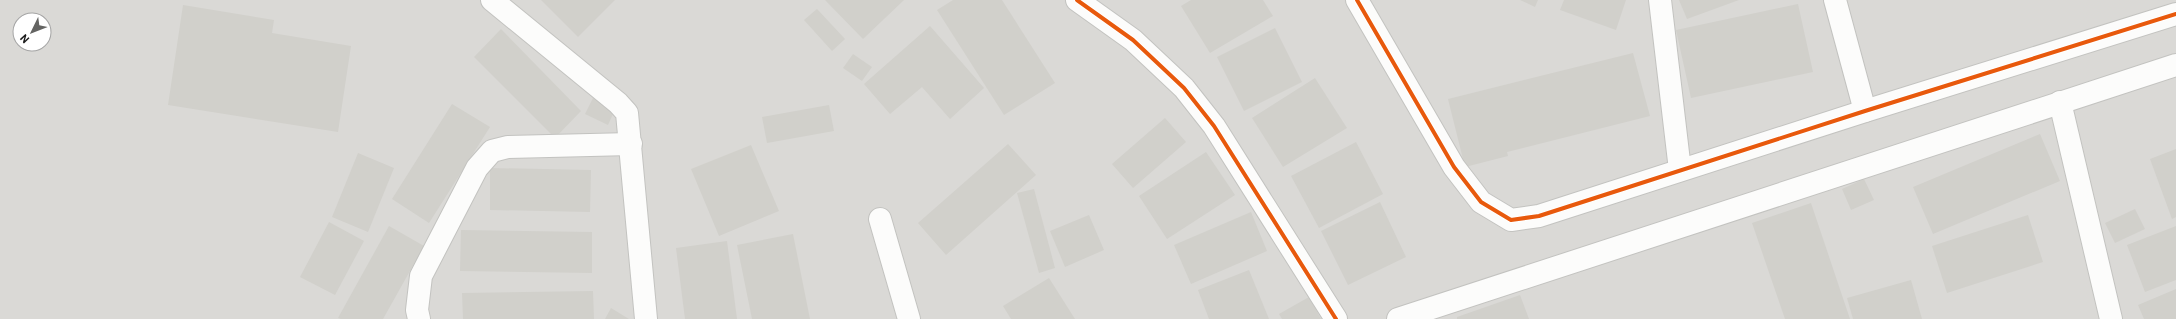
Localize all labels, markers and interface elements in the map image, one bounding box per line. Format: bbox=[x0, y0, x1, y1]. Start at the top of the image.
north arrow bbox=[12, 12, 52, 52]
text: N bbox=[17, 32, 32, 46]

